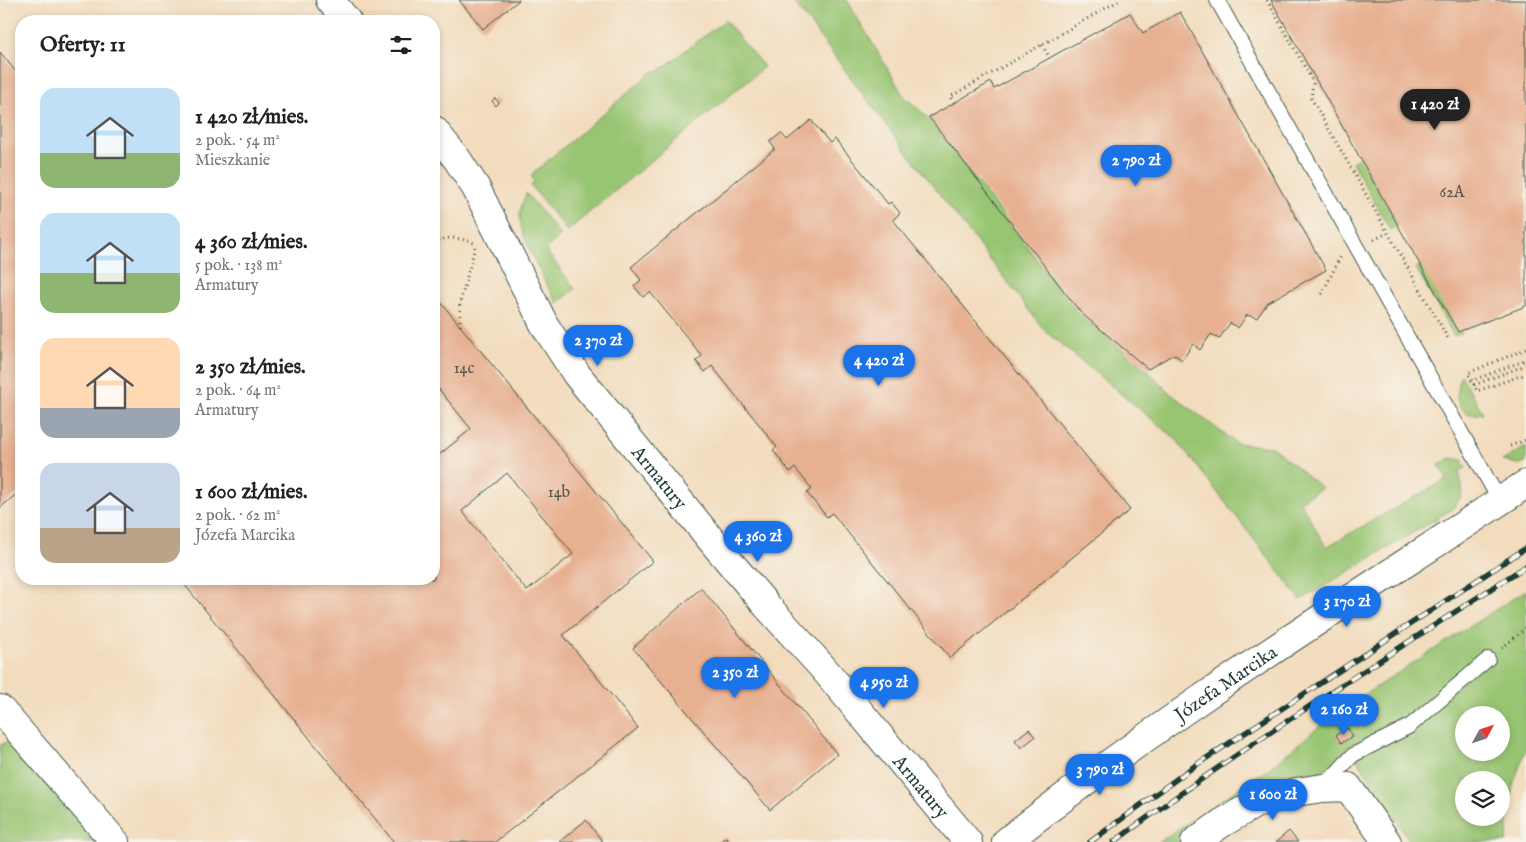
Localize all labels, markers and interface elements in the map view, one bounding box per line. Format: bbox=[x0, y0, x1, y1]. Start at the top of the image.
icon: filters bbox=[387, 31, 415, 59]
text: Oferty: 11 bbox=[40, 32, 126, 59]
pin: 1 420 zł bbox=[1383, 88, 1487, 131]
text: 1 420 zł bbox=[1411, 95, 1459, 115]
text: 1 420 zł/mies. bbox=[195, 104, 308, 131]
icon: home bbox=[80, 108, 140, 168]
text: 2 pok. · 54 m² bbox=[195, 131, 280, 151]
pin: 2 790 zł bbox=[1084, 144, 1188, 187]
text: Mieszkanie bbox=[195, 151, 270, 171]
text: 2 790 zł bbox=[1112, 151, 1160, 171]
house number: 62A bbox=[1439, 183, 1466, 203]
text: 4 360 zł/mies. bbox=[195, 229, 307, 256]
icon: home bbox=[80, 233, 140, 293]
text: 5 pok. · 138 m² bbox=[195, 256, 283, 276]
text: Armatury bbox=[195, 276, 259, 296]
pin: 2 370 zł bbox=[546, 324, 650, 367]
text: 2 370 zł bbox=[574, 331, 622, 351]
pin: 4 420 zł bbox=[827, 344, 931, 387]
text: 4 420 zł bbox=[854, 351, 904, 371]
text: 2 350 zł/mies. bbox=[195, 354, 306, 381]
icon: home bbox=[80, 358, 140, 418]
house number: 14c bbox=[454, 359, 474, 379]
text: 2 pok. · 64 m² bbox=[195, 381, 281, 401]
text: Armatury bbox=[195, 401, 259, 421]
street label: Armatury bbox=[625, 441, 692, 516]
text: 1 600 zł/mies. bbox=[195, 479, 307, 506]
icon: home bbox=[80, 483, 140, 543]
house number: 14b bbox=[548, 483, 571, 503]
text: 2 pok. · 62 m² bbox=[195, 506, 281, 526]
pin: 4 360 zł bbox=[706, 520, 810, 563]
text: Józefa Marcika bbox=[195, 526, 295, 546]
text: 4 360 zł bbox=[734, 527, 782, 547]
pin: 3 170 zł bbox=[1295, 586, 1399, 628]
text: 3 170 zł bbox=[1324, 592, 1370, 612]
street label: Józefa Marcika bbox=[1169, 641, 1283, 729]
pin: 2 350 zł bbox=[683, 656, 787, 699]
text: 2 350 zł bbox=[712, 663, 758, 683]
pin: 4 950 zł bbox=[832, 666, 936, 709]
text: 4 950 zł bbox=[860, 673, 908, 693]
pin: 2 160 zł bbox=[1292, 694, 1396, 736]
text: 2 160 zł bbox=[1321, 700, 1367, 720]
north arrow bbox=[1455, 706, 1510, 761]
map controls bbox=[1455, 706, 1510, 826]
street label: Armatury bbox=[886, 750, 954, 825]
pin: 3 790 zł bbox=[1048, 754, 1152, 796]
text: 3 790 zł bbox=[1076, 760, 1124, 780]
button: layers bbox=[1455, 771, 1510, 826]
pin: 1 600 zł bbox=[1221, 778, 1325, 821]
text: 1 600 zł bbox=[1249, 785, 1297, 805]

